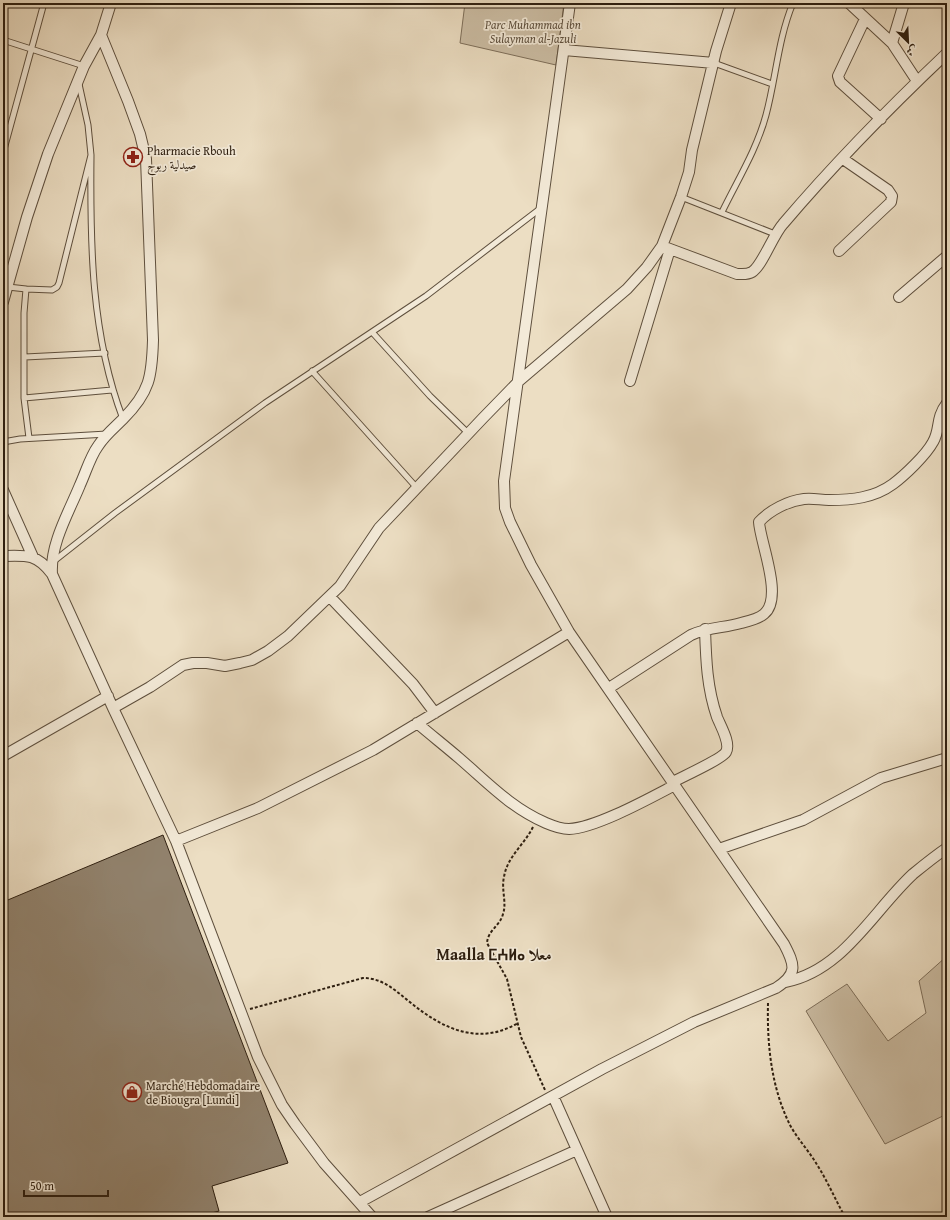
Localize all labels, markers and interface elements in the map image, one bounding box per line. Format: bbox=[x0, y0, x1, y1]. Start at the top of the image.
park label: Parc Muhammad ibn Sulayman al-Jazuli bbox=[484, 16, 581, 47]
north arrow bbox=[888, 22, 928, 62]
text: ش bbox=[904, 42, 920, 61]
place label: Pharmacie Rbouh صيدلية ربوح bbox=[147, 142, 236, 176]
pharmacy icon: Pharmacie Rbouh صيدلية ربوح bbox=[122, 146, 144, 168]
district label: Maalla ⵎⵄⵍⴰ معلا bbox=[436, 942, 552, 966]
place label: Marché Hebdomadaire de Biougra [Lundi] bbox=[146, 1077, 260, 1108]
shop icon: Marché Hebdomadaire de Biougra [Lundi] bbox=[121, 1081, 143, 1103]
scale bar bbox=[24, 1172, 108, 1198]
text: 50 m bbox=[30, 1177, 54, 1194]

